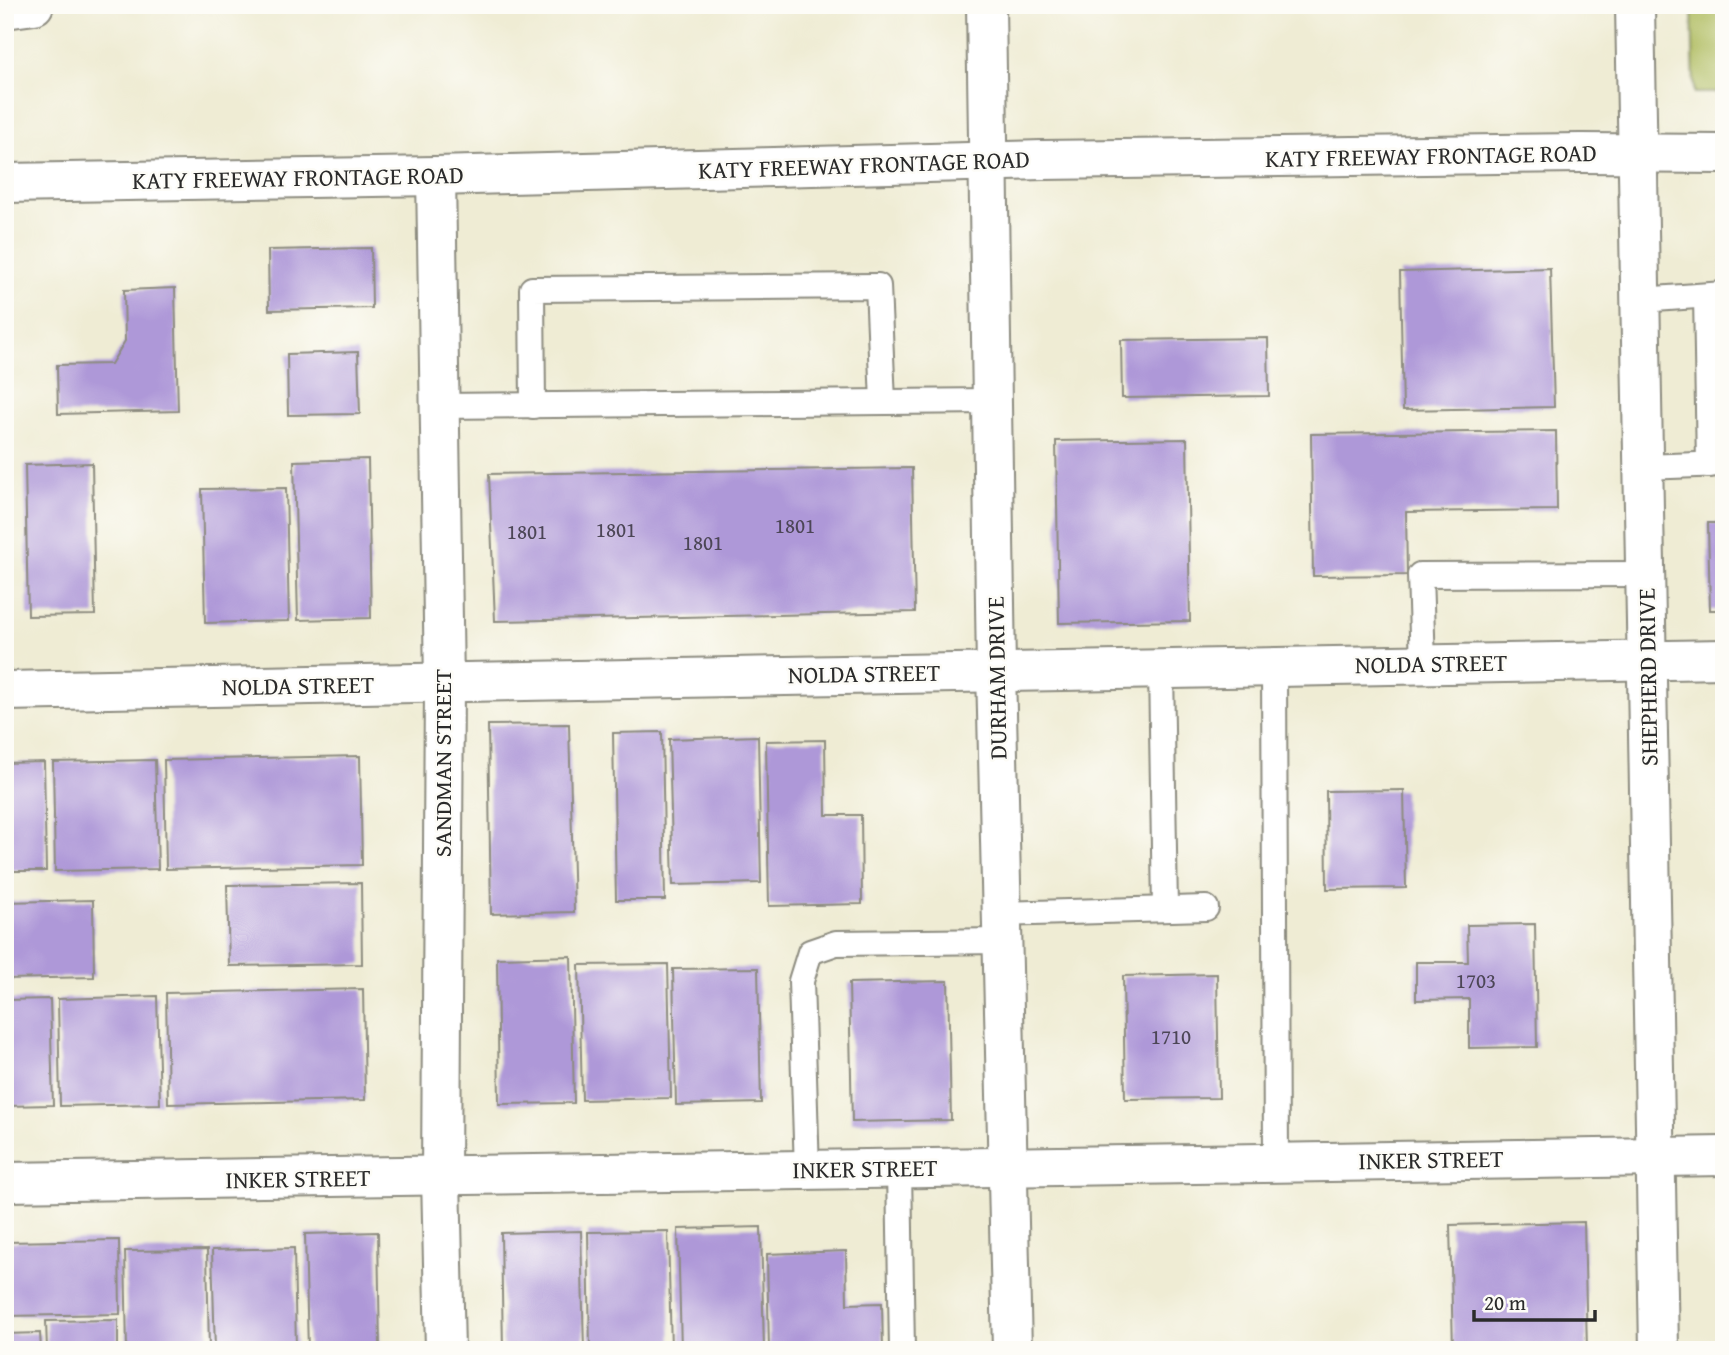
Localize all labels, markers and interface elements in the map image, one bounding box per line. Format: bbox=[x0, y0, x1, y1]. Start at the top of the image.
street label: KATY FREEWAY FRONTAGE ROAD bbox=[1265, 135, 1597, 176]
street label: KATY FREEWAY FRONTAGE ROAD bbox=[698, 141, 1030, 188]
street label: KATY FREEWAY FRONTAGE ROAD bbox=[132, 157, 464, 198]
house number: 1801 bbox=[775, 510, 815, 541]
house number: 1801 bbox=[596, 514, 636, 545]
house number: 1801 bbox=[507, 516, 547, 547]
house number: 1801 bbox=[683, 527, 723, 558]
street label: SHEPHERD DRIVE bbox=[1628, 588, 1667, 766]
street label: DURHAM DRIVE bbox=[978, 596, 1015, 760]
street label: NOLDA STREET bbox=[1354, 645, 1507, 682]
street label: NOLDA STREET bbox=[787, 655, 940, 692]
street label: NOLDA STREET bbox=[221, 667, 374, 704]
street label: SANDMAN STREET bbox=[425, 669, 460, 857]
house number: 1703 bbox=[1456, 965, 1496, 996]
house number: 1710 bbox=[1151, 1021, 1191, 1052]
street label: INKER STREET bbox=[1358, 1141, 1504, 1178]
street label: INKER STREET bbox=[792, 1150, 938, 1187]
street label: INKER STREET bbox=[225, 1160, 371, 1197]
scale bar bbox=[1474, 1278, 1594, 1322]
text: 20 m bbox=[1484, 1287, 1526, 1318]

